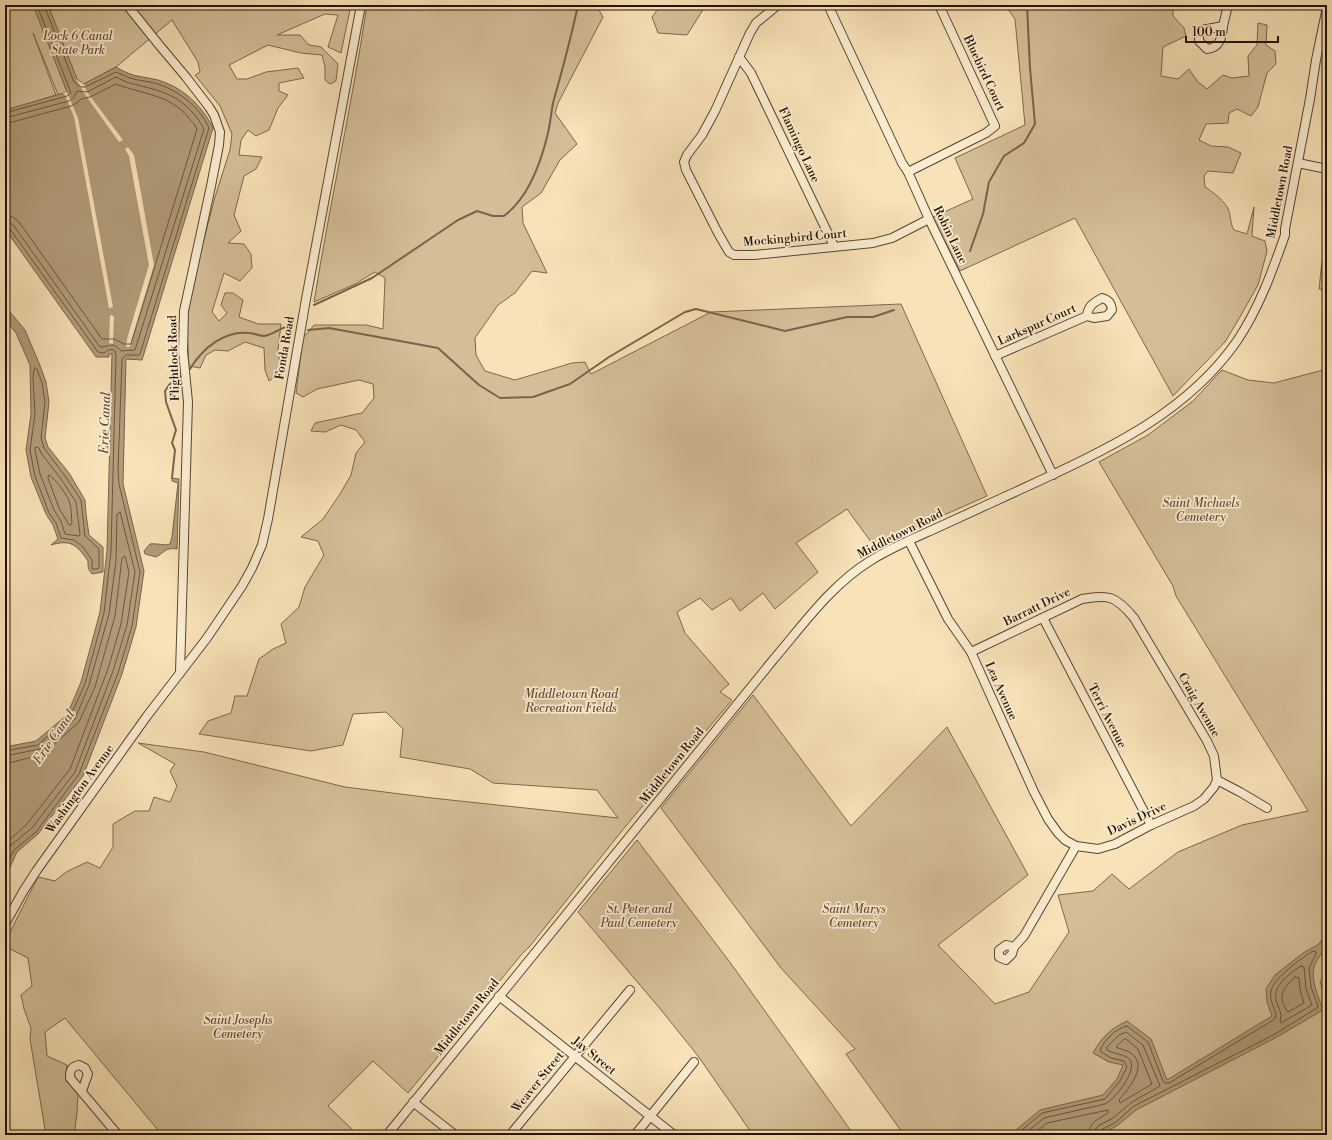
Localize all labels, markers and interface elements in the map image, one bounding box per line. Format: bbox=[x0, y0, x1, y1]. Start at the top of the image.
scale bar bbox=[1186, 18, 1278, 44]
text: 100 m bbox=[1192, 25, 1226, 40]
park label: Lock 6 Canal State Park bbox=[42, 29, 113, 58]
street label: Bluebird Court bbox=[960, 32, 1008, 114]
street label: Flamingo Lane bbox=[775, 105, 823, 185]
street label: Middletown Road bbox=[1264, 144, 1296, 240]
street label: Robin Lane bbox=[930, 204, 970, 266]
street label: Mockingbird Court bbox=[743, 226, 848, 250]
street label: Larkspur Court bbox=[996, 301, 1079, 349]
street label: Flightlock Road bbox=[165, 315, 183, 401]
street label: Fonda Road bbox=[272, 315, 298, 381]
water label: Erie Canal bbox=[96, 391, 114, 455]
park label: Saint Michaels Cemetery bbox=[1162, 496, 1240, 525]
street label: Middletown Road bbox=[855, 506, 946, 562]
street label: Barratt Drive bbox=[1000, 584, 1073, 630]
street label: Lea Avenue bbox=[982, 660, 1020, 722]
street label: Craig Avenue bbox=[1175, 670, 1223, 740]
street label: Terri Avenue bbox=[1084, 681, 1130, 751]
park label: Middletown Road Recreation Fields bbox=[524, 687, 619, 716]
water label: Erie Canal bbox=[29, 706, 79, 768]
street label: Middletown Road bbox=[637, 725, 708, 807]
street label: Washington Avenue bbox=[42, 742, 117, 837]
street label: Davis Drive bbox=[1105, 799, 1169, 839]
park label: St. Peter and Paul Cemetery bbox=[600, 902, 678, 931]
park label: Saint Marys Cemetery bbox=[822, 902, 886, 931]
street label: Middletown Road bbox=[432, 976, 503, 1058]
park label: Saint Josephs Cemetery bbox=[203, 1013, 273, 1042]
street label: Jay Street bbox=[568, 1033, 619, 1079]
street label: Weaver Street bbox=[508, 1048, 568, 1116]

